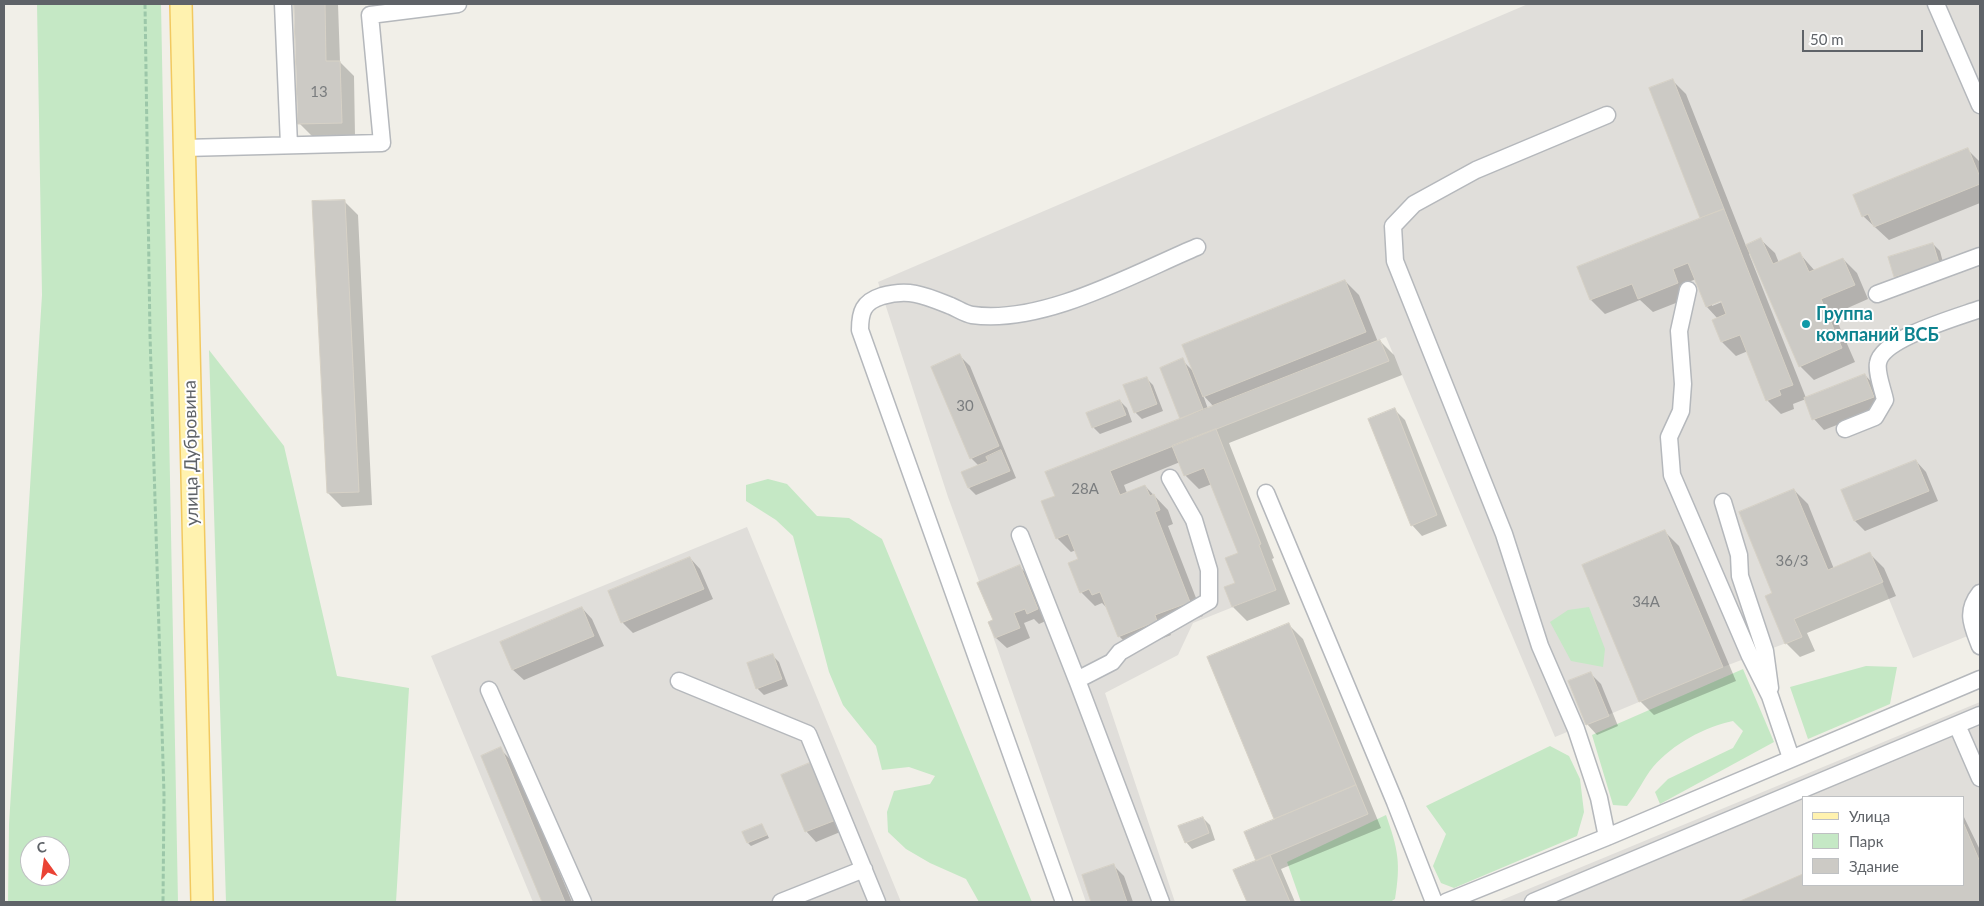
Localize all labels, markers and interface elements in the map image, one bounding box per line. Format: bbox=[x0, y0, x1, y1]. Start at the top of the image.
scale bar bbox=[1804, 20, 1925, 52]
text: 50 m bbox=[1810, 30, 1844, 48]
house number: 13 bbox=[310, 83, 328, 101]
place label: Группа компаний ВСБ bbox=[1816, 303, 1939, 346]
marker: Группа компаний ВСБ bbox=[1800, 318, 1812, 330]
street label: улица Дубровина bbox=[179, 380, 203, 526]
house number: 30 bbox=[956, 397, 974, 415]
house number: 28А bbox=[1071, 480, 1099, 498]
house number: 36/3 bbox=[1776, 552, 1808, 570]
house number: 34А bbox=[1632, 593, 1660, 611]
legend bbox=[1802, 796, 1964, 886]
text: Улица bbox=[1849, 807, 1890, 825]
text: Парк bbox=[1849, 832, 1883, 850]
north arrow bbox=[20, 836, 70, 886]
text: С bbox=[35, 838, 48, 856]
text: Здание bbox=[1849, 857, 1899, 875]

